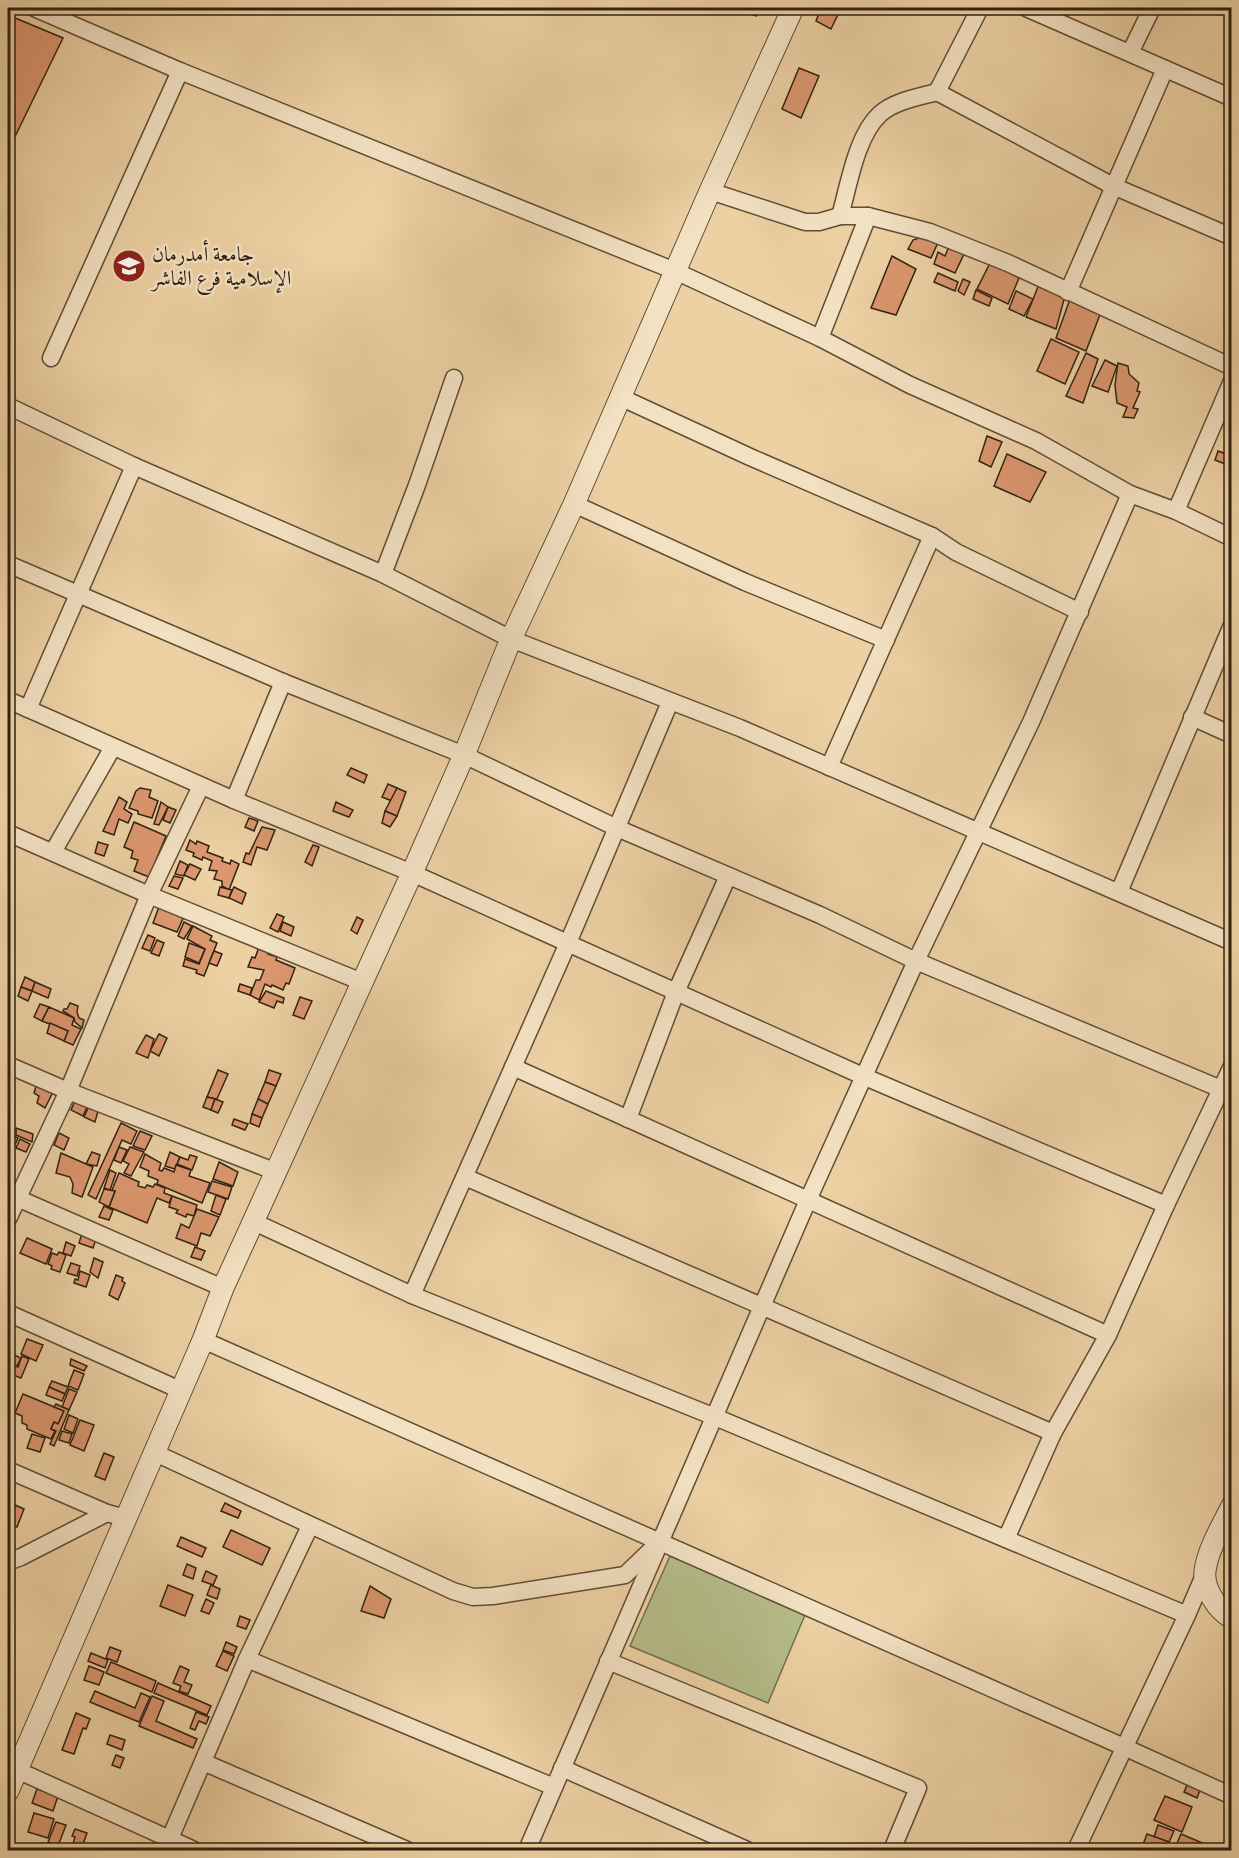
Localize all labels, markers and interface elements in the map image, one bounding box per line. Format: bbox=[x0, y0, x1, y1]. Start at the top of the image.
place label: جامعة أمدرمان الإسلامية فرع الفاشر bbox=[150, 239, 291, 296]
school or university icon: جامعة أمدرمان الإسلامية فرع الفاشر bbox=[111, 248, 147, 284]

